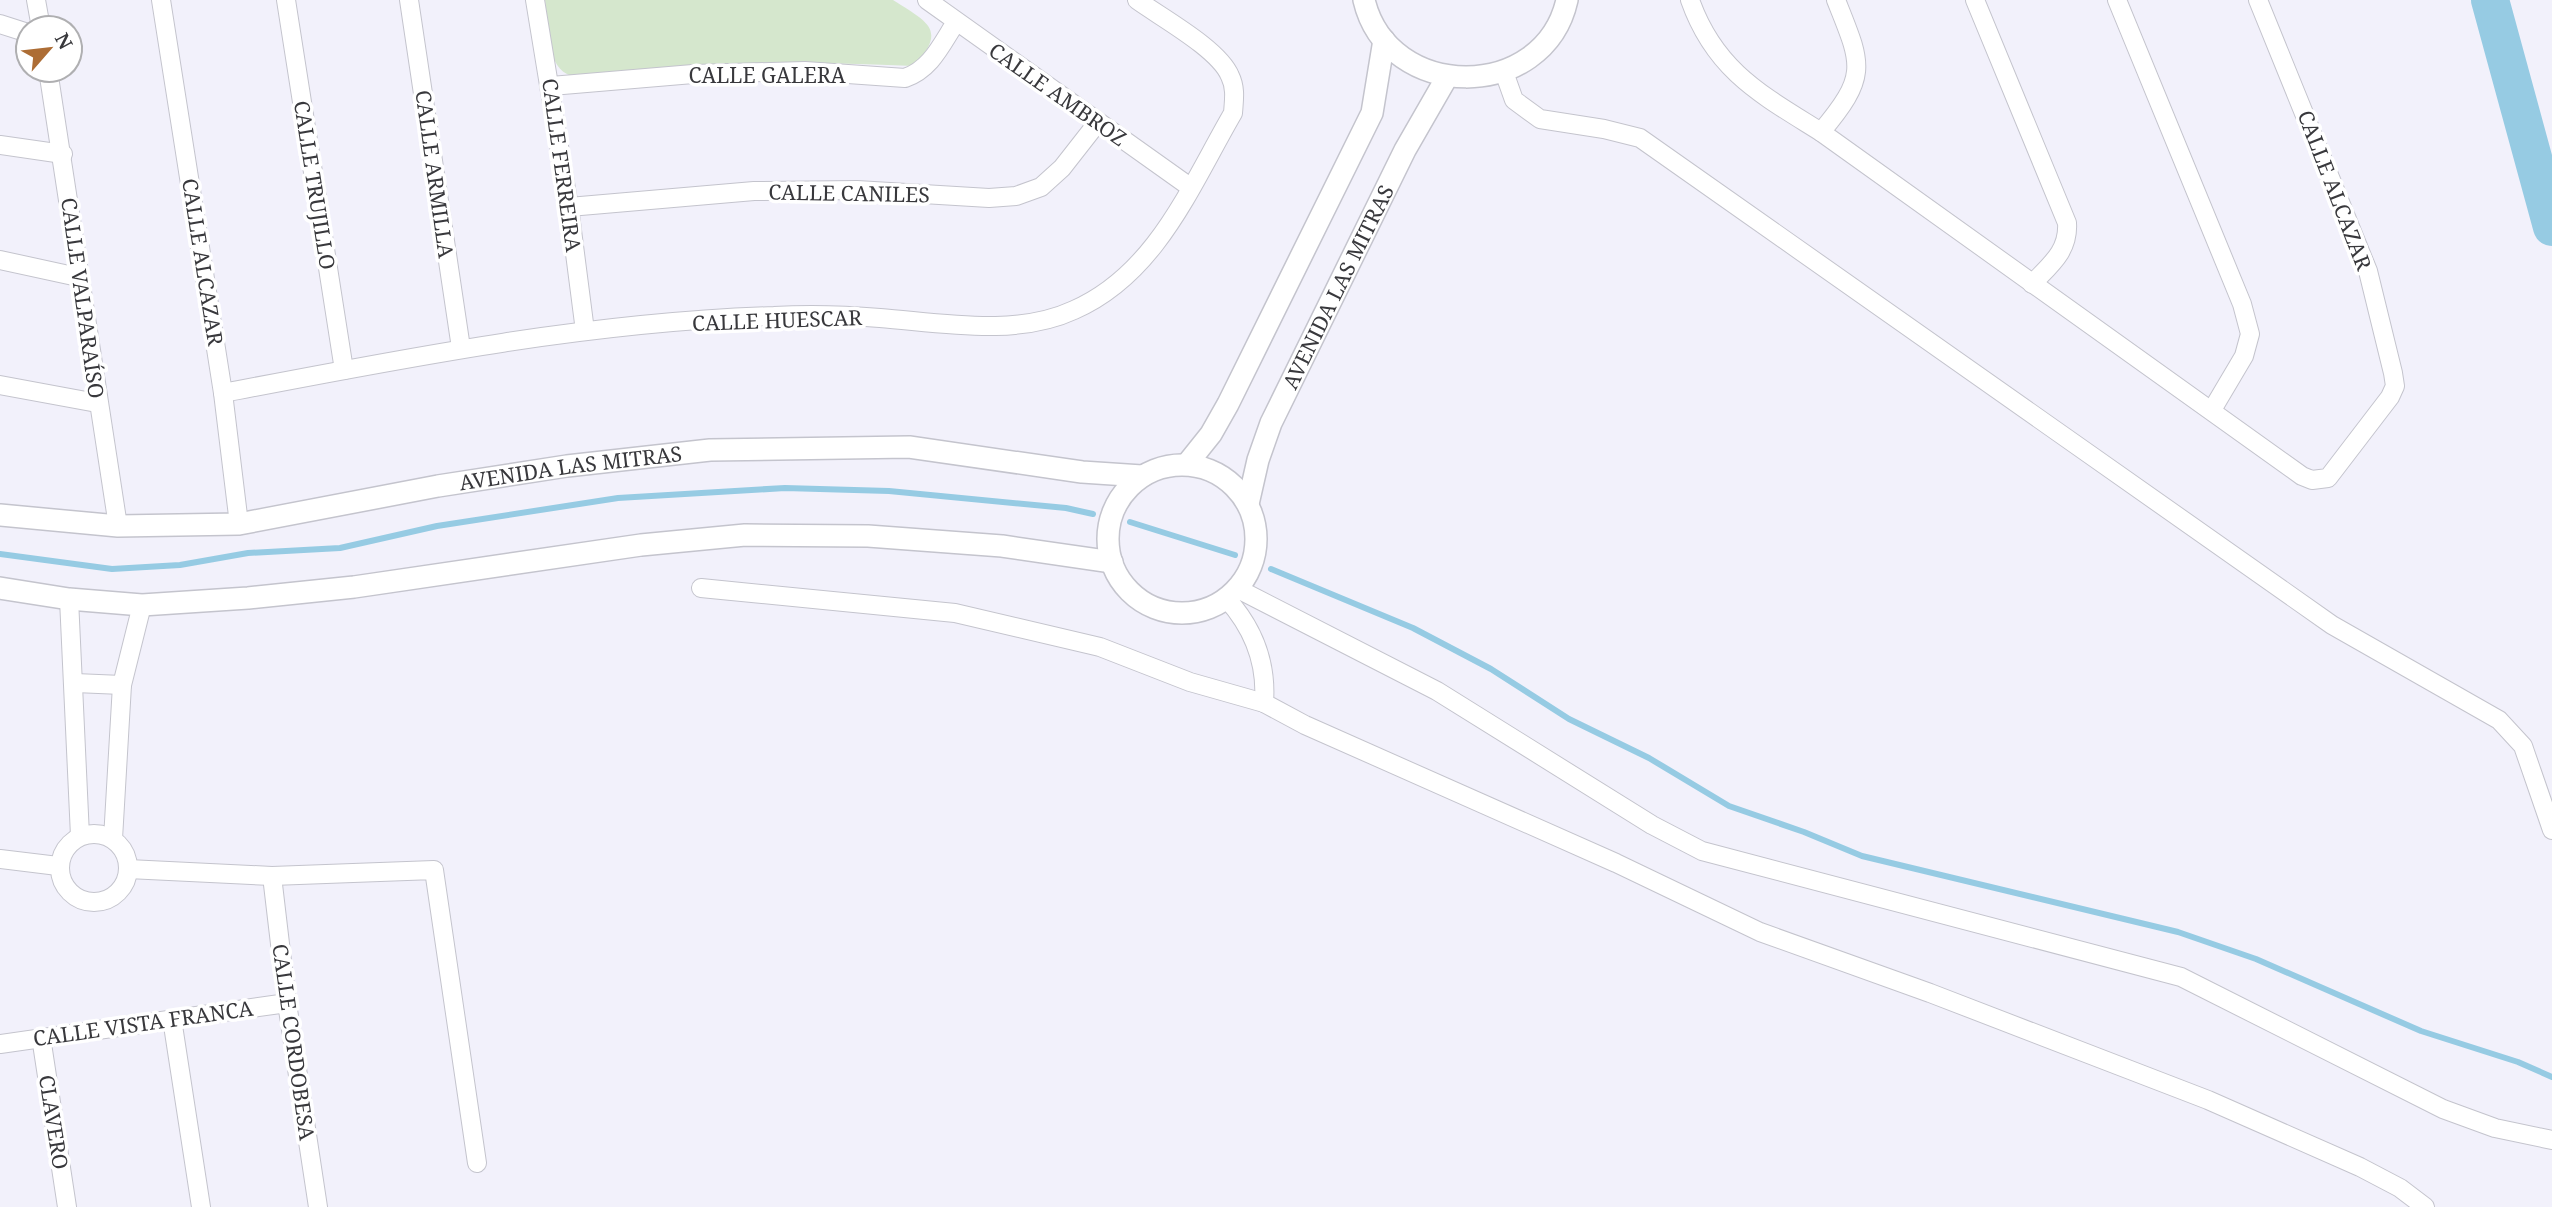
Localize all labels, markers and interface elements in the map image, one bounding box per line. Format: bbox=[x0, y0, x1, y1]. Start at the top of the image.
north arrow bbox=[14, 14, 84, 84]
text: N bbox=[49, 28, 79, 54]
street label: CALLE AMBROZ bbox=[984, 36, 1132, 152]
street label: CALLE GALERA bbox=[689, 61, 846, 89]
street label: CALLE FERREIRA bbox=[536, 76, 588, 254]
street label: CALLE ARMILLA bbox=[409, 88, 461, 260]
street label: CALLE TRUJILLO bbox=[288, 98, 342, 272]
street label: CALLE ALCAZAR bbox=[2292, 106, 2378, 274]
street label: CALLE ALCAZAR bbox=[176, 176, 230, 348]
street label: CALLE CANILES bbox=[768, 178, 930, 208]
street label: AVENIDA LAS MITRAS bbox=[1276, 180, 1400, 394]
street label: CALLE VALPARAÍSO bbox=[55, 196, 111, 400]
street label: CALLE HUESCAR bbox=[692, 303, 863, 337]
street label: AVENIDA LAS MITRAS bbox=[457, 439, 683, 497]
street label: CALLE CORDOBESA bbox=[266, 942, 322, 1142]
street label: CALLE VISTA FRANCA bbox=[31, 994, 255, 1052]
street label: CLAVERO bbox=[33, 1073, 75, 1171]

